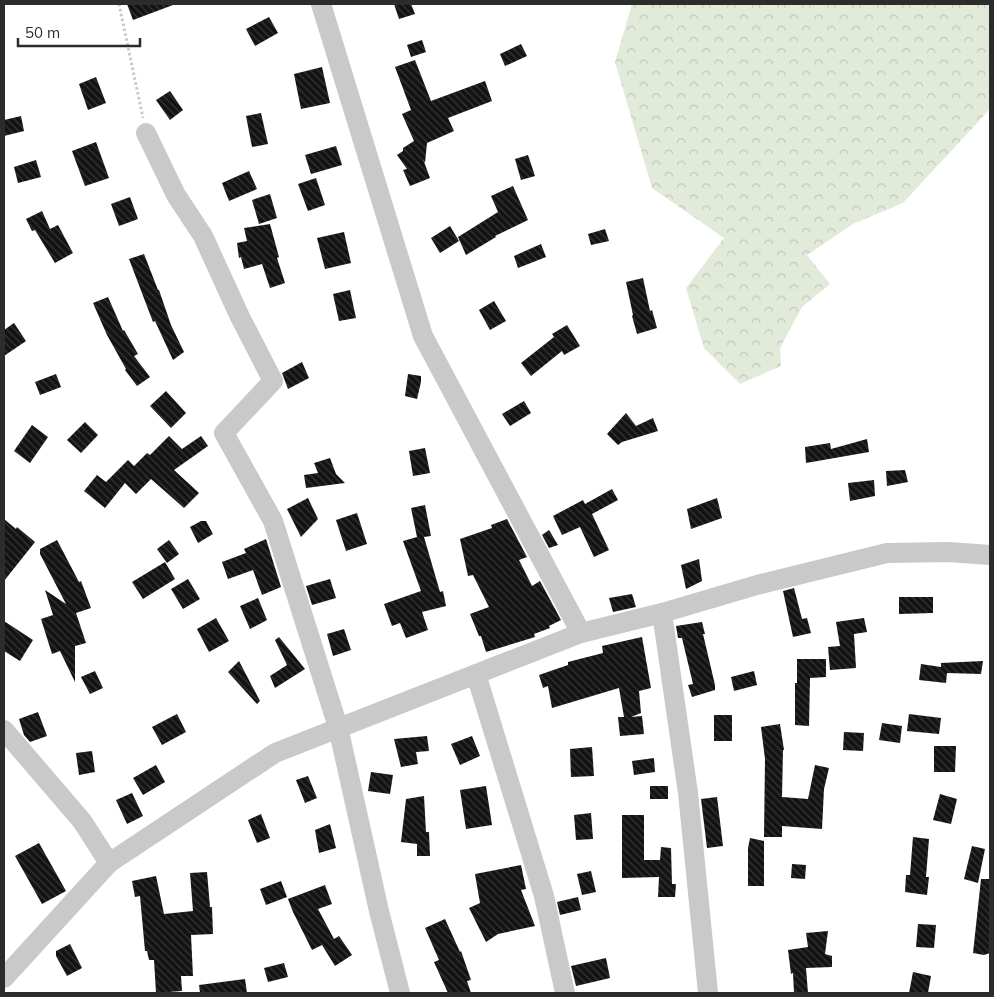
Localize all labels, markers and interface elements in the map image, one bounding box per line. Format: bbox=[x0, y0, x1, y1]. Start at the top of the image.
scale bar bbox=[18, 15, 140, 47]
text: 50 m bbox=[25, 23, 60, 42]

